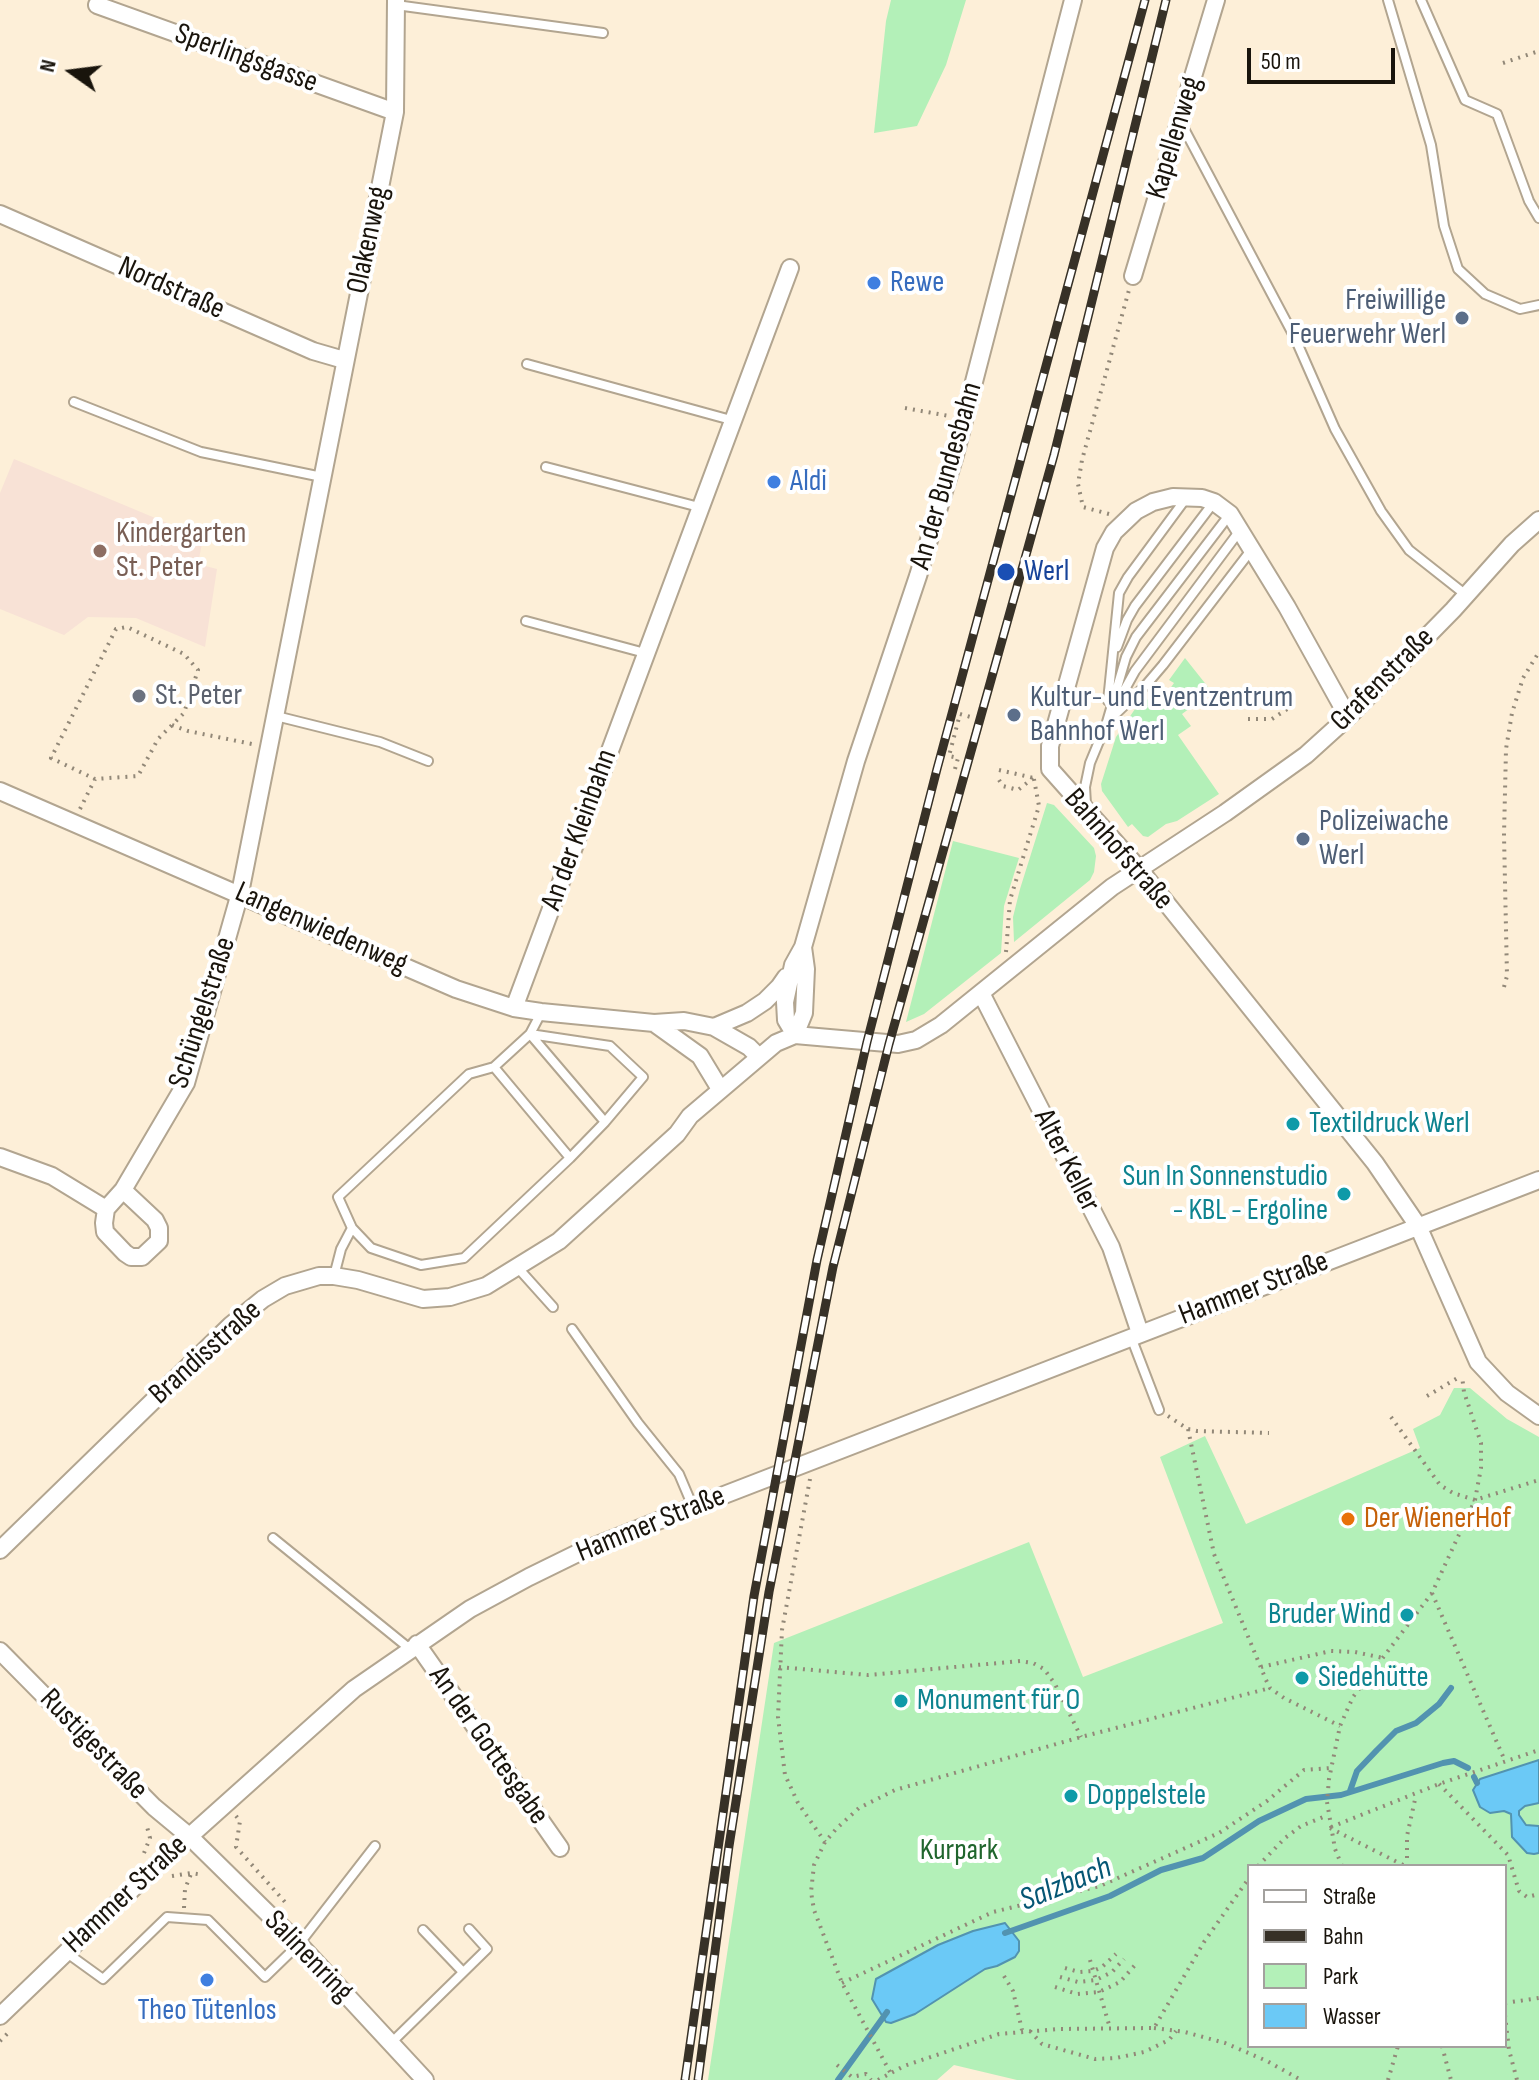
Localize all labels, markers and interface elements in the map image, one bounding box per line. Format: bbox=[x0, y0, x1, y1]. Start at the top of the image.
street label: Sperlingsgasse bbox=[170, 17, 322, 101]
north arrow bbox=[32, 32, 112, 112]
scale bar bbox=[1251, 32, 1399, 82]
text: 50 m bbox=[1261, 47, 1301, 76]
text: N bbox=[34, 57, 63, 75]
street label: Kapellenweg bbox=[1139, 72, 1211, 204]
street label: Olakenweg bbox=[340, 183, 398, 297]
street label: Nordstraße bbox=[112, 250, 230, 328]
place label: Rewe bbox=[890, 265, 944, 301]
marker: Rewe bbox=[865, 274, 883, 292]
place label: Freiwillige Feuerwehr Werl bbox=[1289, 283, 1446, 354]
marker: Freiwillige Feuerwehr Werl bbox=[1453, 309, 1471, 327]
street label: An der Bundesbahn bbox=[903, 378, 991, 574]
place label: Aldi bbox=[790, 464, 827, 500]
marker: Aldi bbox=[765, 473, 783, 491]
place label: Kindergarten St. Peter bbox=[116, 516, 246, 586]
marker: Kindergarten St. Peter bbox=[91, 542, 109, 560]
place label: Werl bbox=[1024, 554, 1069, 590]
marker: Werl bbox=[995, 561, 1017, 583]
street label: Grafenstraße bbox=[1324, 621, 1442, 739]
place label: St. Peter bbox=[155, 678, 242, 714]
place label: Kultur- und Eventzentrum Bahnhof Werl bbox=[1030, 680, 1293, 750]
marker: St. Peter bbox=[130, 687, 148, 705]
marker: Kultur- und Eventzentrum Bahnhof Werl bbox=[1005, 706, 1023, 724]
street label: An der Kleinbahn bbox=[534, 745, 626, 915]
street label: Bahnhofstraße bbox=[1056, 782, 1180, 918]
place label: Polizeiwache Werl bbox=[1319, 804, 1449, 874]
marker: Polizeiwache Werl bbox=[1294, 830, 1312, 848]
street label: Langenwiedenweg bbox=[229, 875, 413, 983]
street label: Schüngelstraße bbox=[162, 933, 244, 1093]
street label: Alter Keller bbox=[1025, 1104, 1107, 1218]
place label: Textildruck Werl bbox=[1309, 1106, 1470, 1142]
marker: Textildruck Werl bbox=[1284, 1115, 1302, 1133]
place label: Sun In Sonnenstudio - KBL - Ergoline bbox=[1122, 1159, 1328, 1230]
marker: Sun In Sonnenstudio - KBL - Ergoline bbox=[1335, 1185, 1353, 1203]
street label: Hammer Straße bbox=[1174, 1244, 1334, 1334]
street label: Brandisstraße bbox=[142, 1293, 270, 1413]
street label: Hammer Straße bbox=[571, 1479, 731, 1571]
place label: Der WienerHof bbox=[1364, 1501, 1511, 1537]
marker: Der WienerHof bbox=[1339, 1510, 1357, 1528]
place label: Bruder Wind bbox=[1268, 1597, 1391, 1633]
marker: Bruder Wind bbox=[1398, 1606, 1416, 1624]
street label: An der Gottesgabe bbox=[420, 1660, 556, 1832]
place label: Siedehütte bbox=[1318, 1660, 1429, 1696]
marker: Siedehütte bbox=[1293, 1669, 1311, 1687]
street label: Rustigestraße bbox=[31, 1682, 155, 1808]
place label: Monument für O bbox=[917, 1683, 1080, 1719]
marker: Monument für O bbox=[892, 1692, 910, 1710]
place label: Doppelstele bbox=[1087, 1778, 1206, 1814]
marker: Doppelstele bbox=[1062, 1787, 1080, 1805]
street label: Hammer Straße bbox=[56, 1828, 196, 1962]
park label: Kurpark bbox=[920, 1833, 998, 1869]
water label: Salzbach bbox=[1015, 1849, 1117, 1921]
legend bbox=[1247, 1864, 1507, 2048]
text: Straße bbox=[1323, 1882, 1376, 1911]
street label: Salinenring bbox=[256, 1904, 360, 2010]
text: Bahn bbox=[1323, 1922, 1364, 1951]
text: Park bbox=[1323, 1962, 1358, 1991]
marker: Theo Tütenlos bbox=[198, 1971, 216, 1989]
place label: Theo Tütenlos bbox=[137, 1993, 277, 2029]
text: Wasser bbox=[1323, 2002, 1381, 2031]

